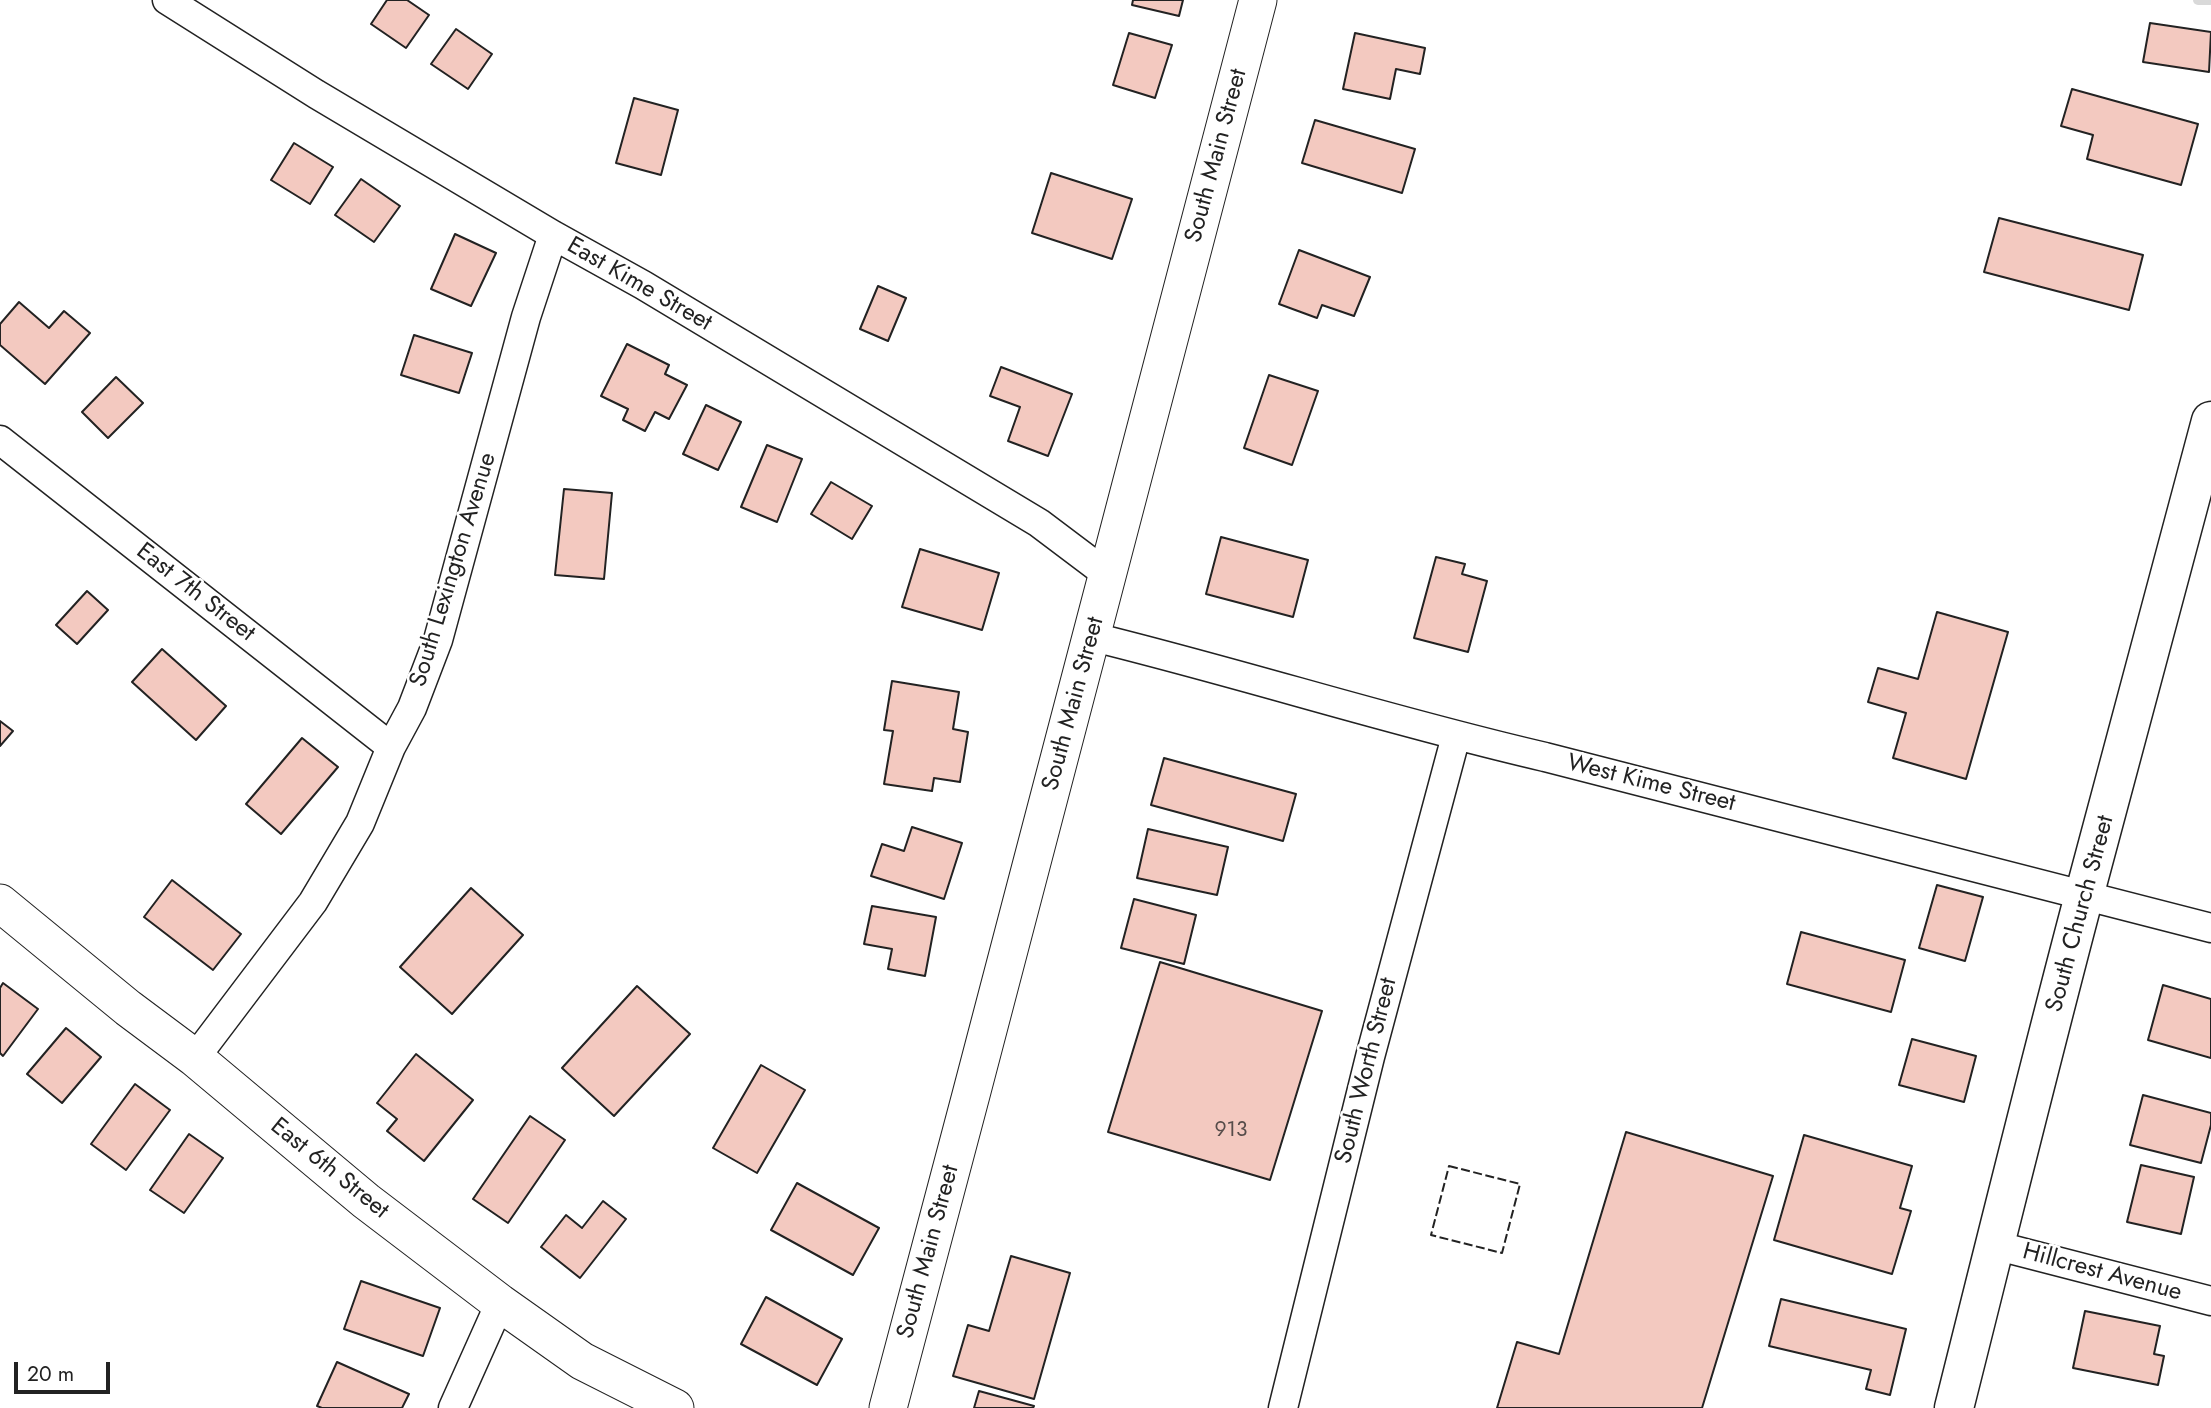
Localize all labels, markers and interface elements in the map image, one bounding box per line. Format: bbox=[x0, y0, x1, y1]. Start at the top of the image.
street label: South Main Street bbox=[1180, 66, 1254, 246]
street label: East Kime Street bbox=[561, 232, 717, 338]
street label: South Lexington Avenue bbox=[405, 449, 503, 691]
street label: East 7th Street bbox=[130, 538, 260, 648]
street label: South Main Street bbox=[1037, 614, 1111, 794]
street label: West Kime Street bbox=[1564, 749, 1738, 819]
street label: South Church Street bbox=[2041, 812, 2121, 1016]
street label: South Worth Street bbox=[1330, 975, 1404, 1167]
street label: East 6th Street bbox=[264, 1112, 394, 1226]
house number: 913 bbox=[1214, 1118, 1248, 1144]
street label: South Main Street bbox=[892, 1162, 966, 1342]
street label: Hillcrest Avenue bbox=[2019, 1238, 2185, 1308]
scale bar bbox=[18, 1348, 114, 1392]
text: 20 m bbox=[27, 1359, 74, 1389]

